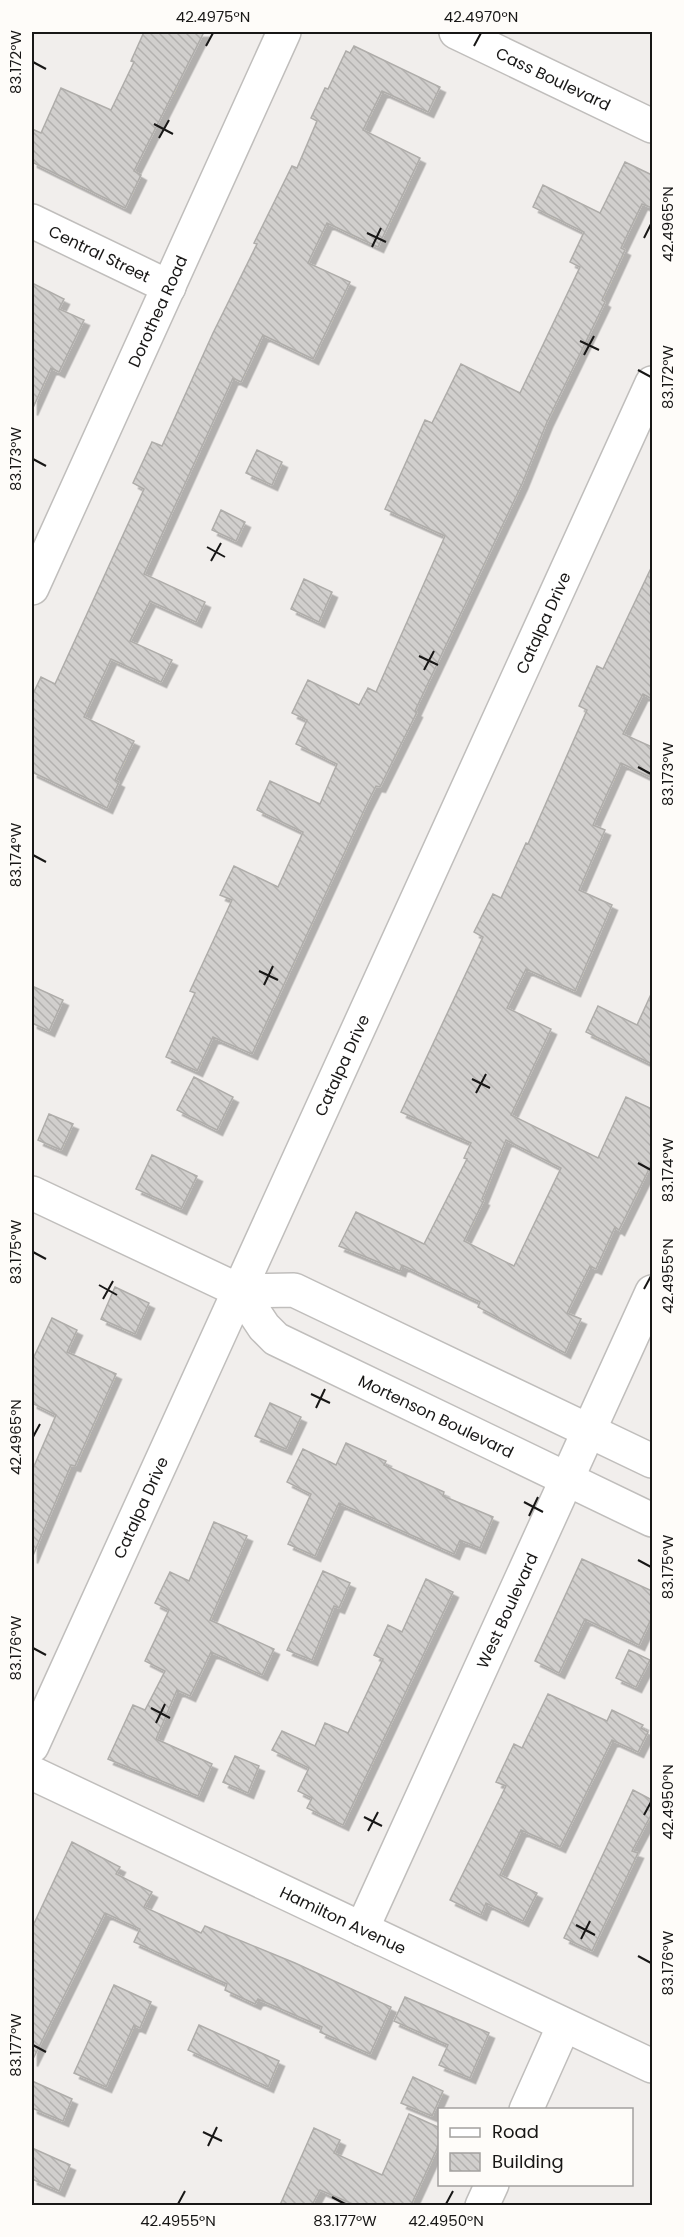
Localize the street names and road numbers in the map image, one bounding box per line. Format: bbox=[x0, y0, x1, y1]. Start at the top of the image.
street label: Cass Boulevard bbox=[492, 42, 614, 117]
street label: Central Street bbox=[45, 220, 154, 288]
street label: Dorothea Road bbox=[123, 252, 193, 371]
street label: Catalpa Drive bbox=[510, 568, 577, 678]
street label: Catalpa Drive bbox=[309, 1011, 375, 1120]
street label: Mortenson Boulevard bbox=[354, 1369, 517, 1464]
street label: Catalpa Drive bbox=[108, 1453, 174, 1562]
street label: West Boulevard bbox=[471, 1549, 544, 1672]
street label: Hamilton Avenue bbox=[276, 1881, 410, 1960]

